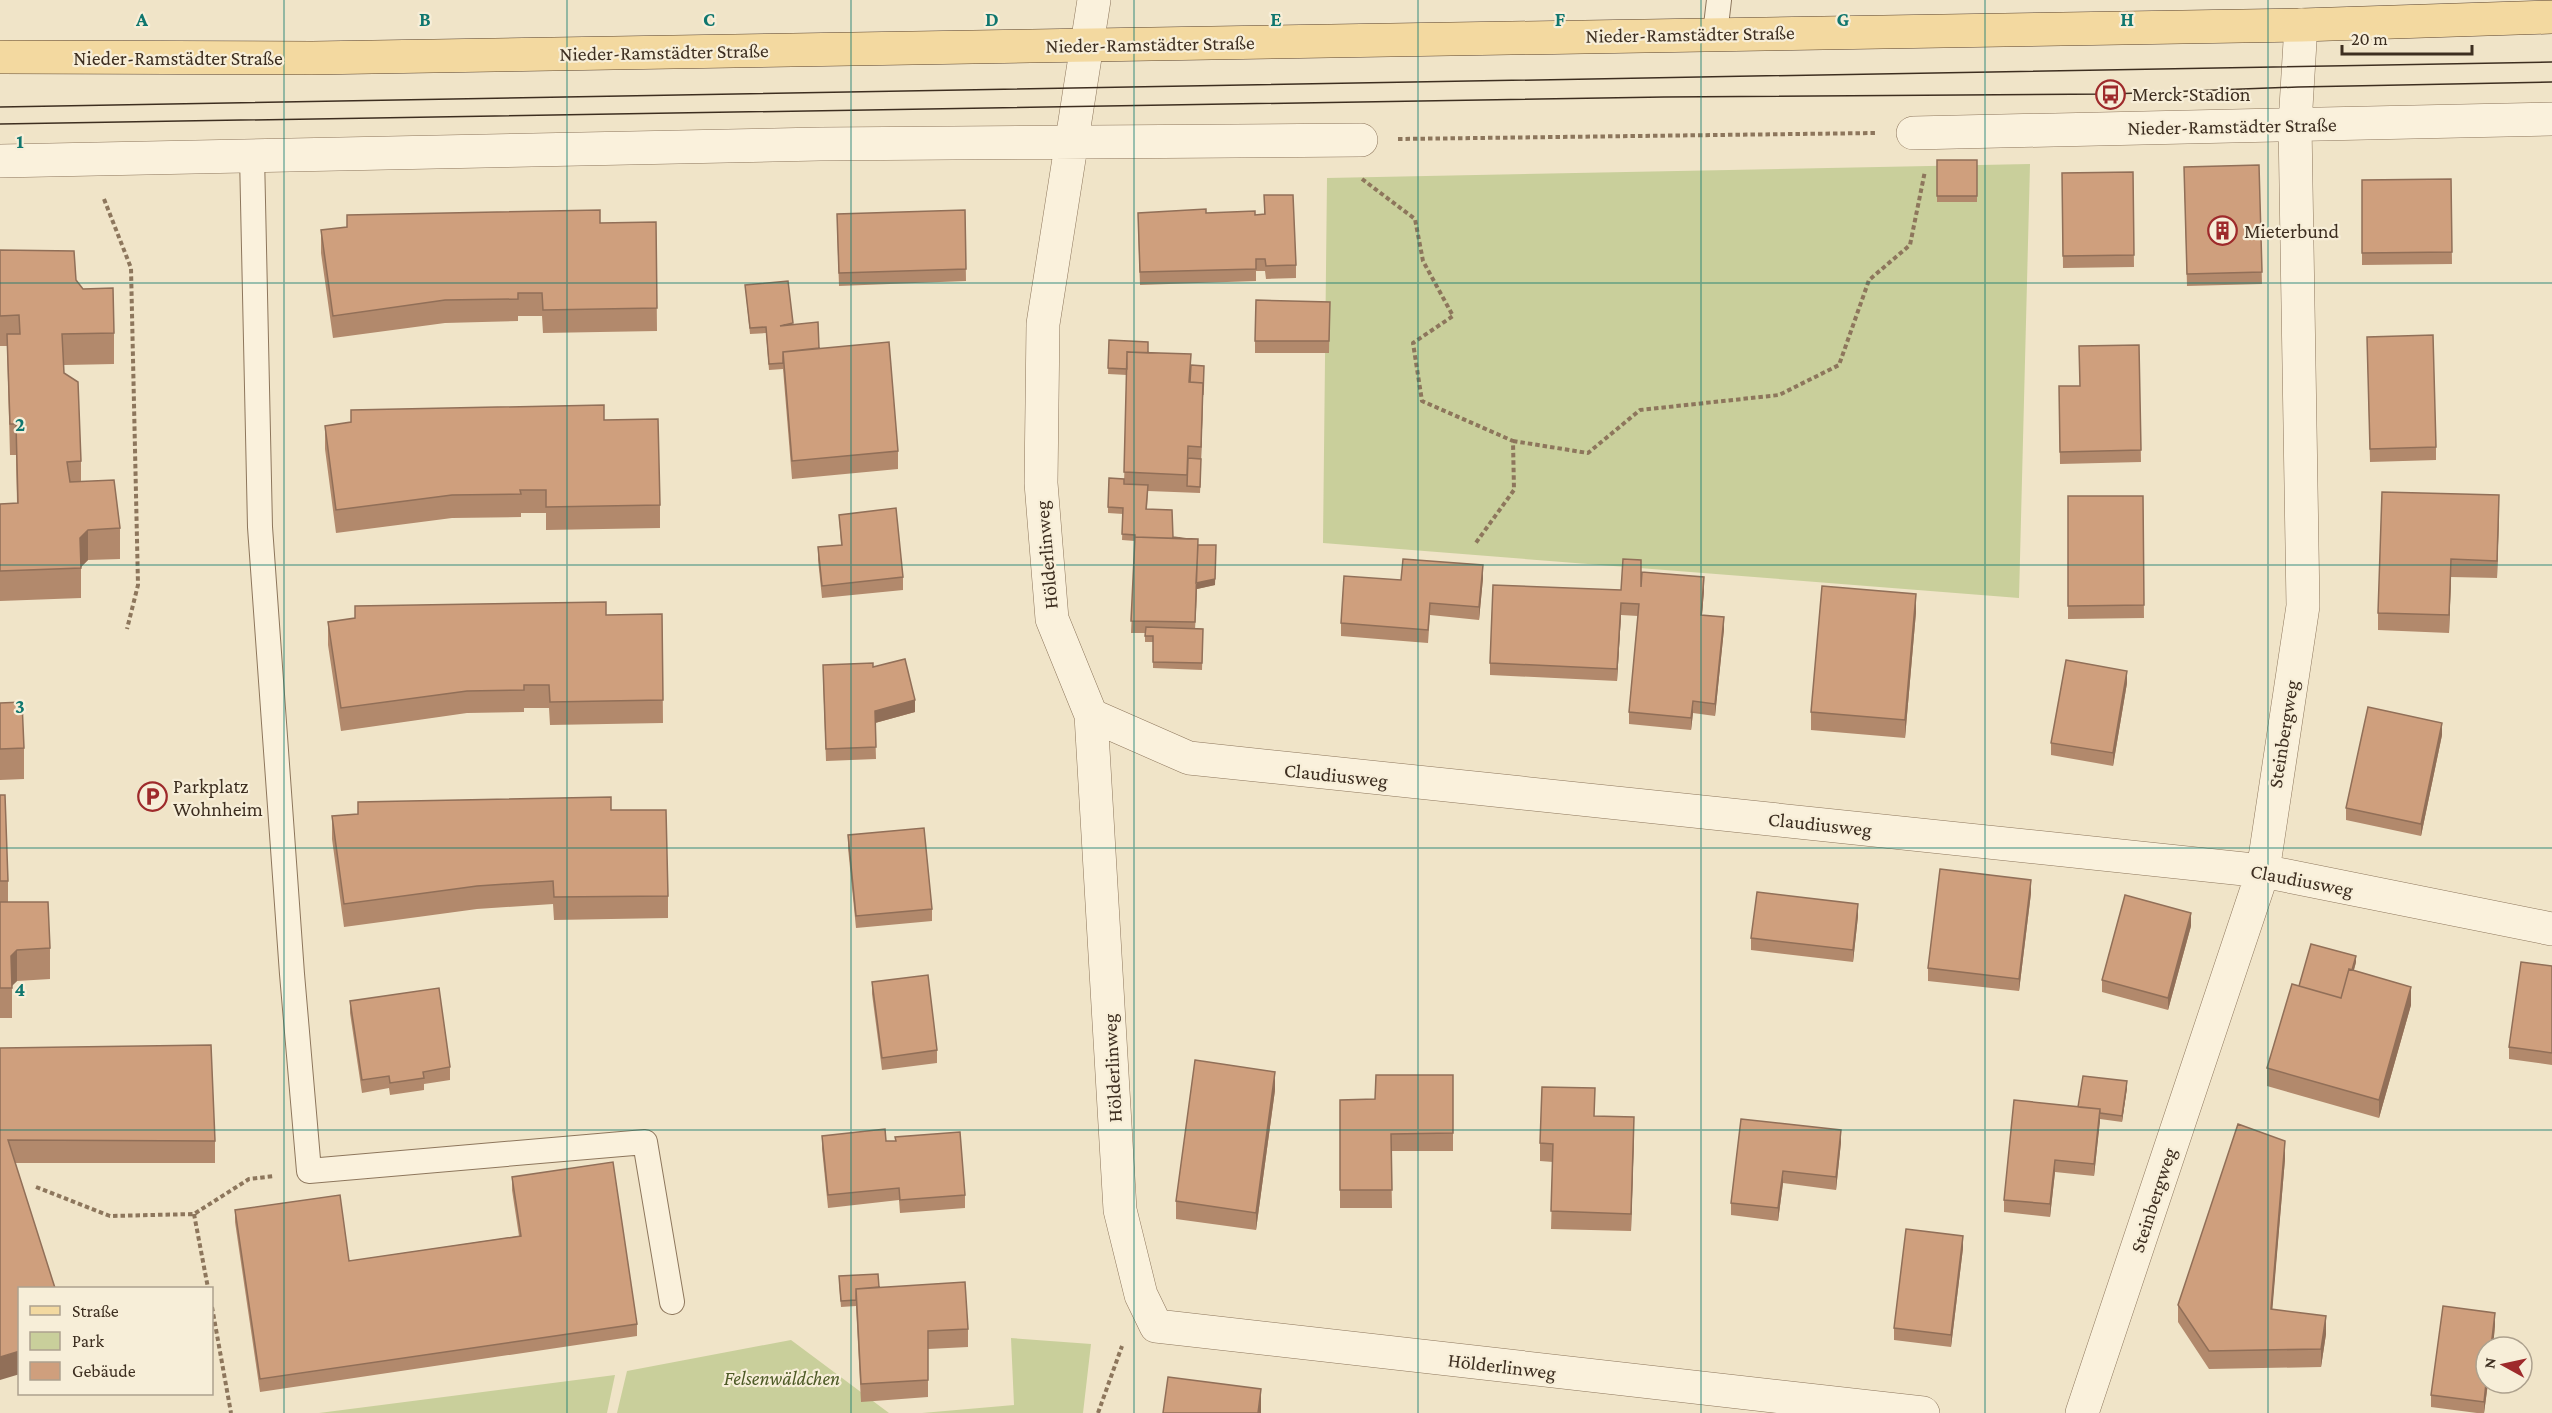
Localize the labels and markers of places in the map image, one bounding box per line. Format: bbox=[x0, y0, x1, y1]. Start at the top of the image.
bus stop icon: Merck-Stadion bbox=[2095, 78, 2127, 110]
place label: Merck-Stadion bbox=[2132, 83, 2251, 105]
building icon: Mieterbund bbox=[2207, 215, 2239, 247]
place label: Mieterbund bbox=[2244, 220, 2340, 242]
place label: Parkplatz Wohnheim bbox=[173, 775, 263, 820]
parking icon: Parkplatz Wohnheim bbox=[136, 781, 168, 813]

